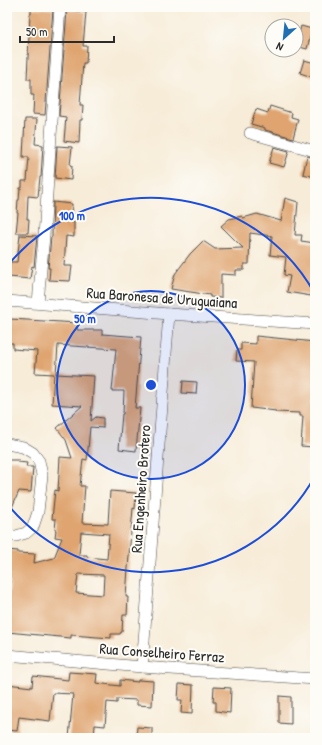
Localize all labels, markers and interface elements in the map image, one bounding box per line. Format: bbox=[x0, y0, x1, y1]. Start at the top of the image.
scale bar bbox=[20, 18, 114, 44]
north arrow bbox=[264, 18, 304, 58]
text: 50 m bbox=[26, 23, 47, 40]
text: N bbox=[274, 39, 285, 54]
text: 100 m bbox=[59, 207, 85, 224]
street label: Rua Baronesa de Uruguaiana bbox=[86, 282, 238, 313]
text: 50 m bbox=[74, 310, 96, 327]
centre of rings bbox=[144, 378, 158, 392]
street label: Rua Engenheiro Brotero bbox=[126, 424, 155, 554]
street label: Rua Conselheiro Ferraz bbox=[99, 638, 226, 667]

